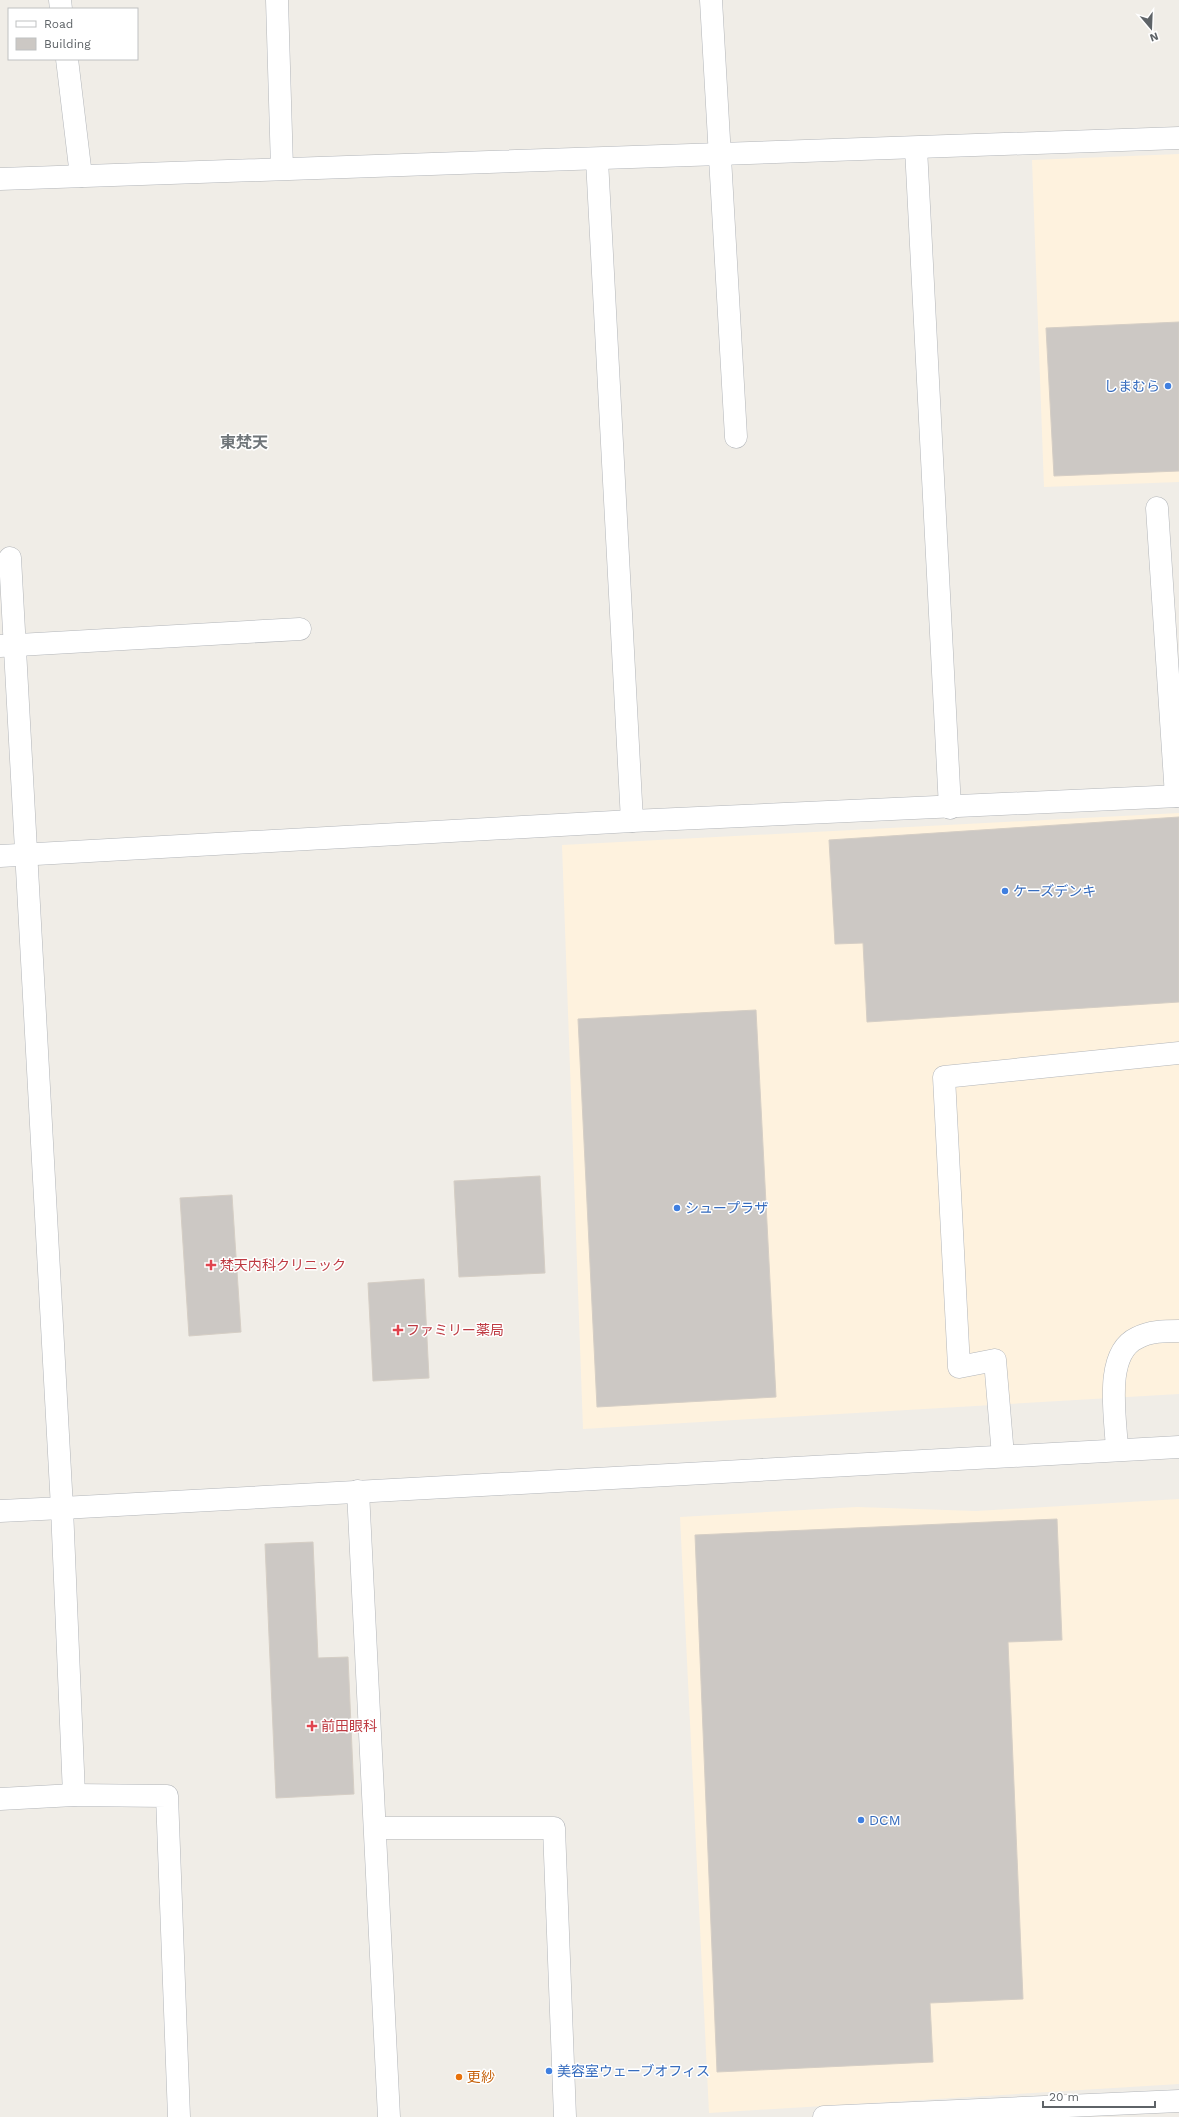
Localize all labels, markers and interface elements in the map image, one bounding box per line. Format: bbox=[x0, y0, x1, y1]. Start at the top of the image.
legend bbox=[8, 8, 138, 60]
north arrow bbox=[1131, 8, 1171, 48]
text: Road bbox=[44, 17, 73, 31]
text: N bbox=[1148, 30, 1160, 44]
text: Building bbox=[44, 37, 91, 51]
place label: しまむら bbox=[1104, 378, 1160, 394]
marker: しまむら bbox=[1163, 381, 1173, 391]
district label: 東梵天 bbox=[220, 433, 268, 452]
place label: ケーズデンキ bbox=[1013, 883, 1096, 899]
marker: ケーズデンキ bbox=[1000, 886, 1010, 896]
place label: シュープラザ bbox=[685, 1200, 768, 1216]
marker: シュープラザ bbox=[672, 1203, 682, 1213]
place label: 梵天内科クリニック bbox=[220, 1257, 346, 1273]
marker: 梵天内科クリニック bbox=[205, 1259, 217, 1271]
place label: ファミリー薬局 bbox=[406, 1322, 504, 1338]
marker: ファミリー薬局 bbox=[393, 1325, 403, 1335]
place label: 前田眼科 bbox=[321, 1718, 377, 1734]
marker: 前田眼科 bbox=[306, 1720, 318, 1732]
place label: DCM bbox=[869, 1812, 901, 1828]
marker: DCM bbox=[856, 1815, 866, 1825]
place label: 美容室ウェーブオフィス bbox=[557, 2063, 710, 2079]
marker: 美容室ウェーブオフィス bbox=[544, 2066, 554, 2076]
place label: 更紗 bbox=[467, 2069, 495, 2085]
marker: 更紗 bbox=[454, 2072, 464, 2082]
scale bar bbox=[1043, 2083, 1155, 2109]
text: 20 m bbox=[1049, 2090, 1079, 2104]

